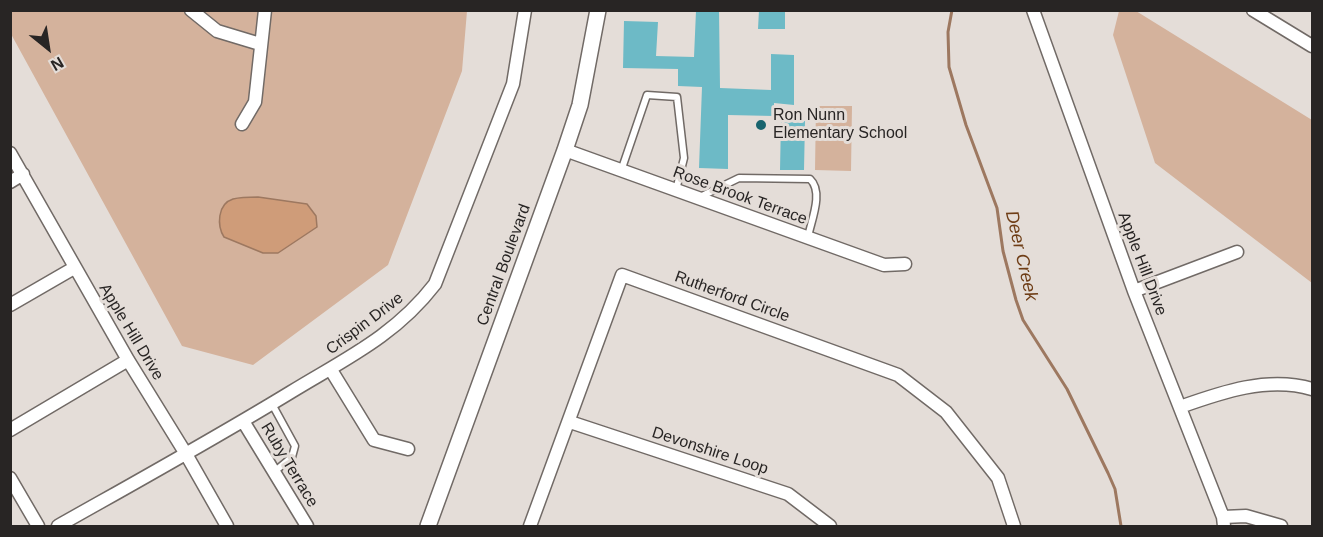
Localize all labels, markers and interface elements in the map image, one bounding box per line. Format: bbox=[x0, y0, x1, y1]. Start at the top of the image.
north arrow bbox=[18, 18, 78, 78]
text: N bbox=[48, 54, 67, 74]
place label: Ron Nunn Elementary School bbox=[773, 106, 907, 144]
marker: Ron Nunn Elementary School bbox=[754, 118, 768, 132]
street label: Rose Brook Terrace bbox=[670, 163, 810, 229]
street label: Central Boulevard bbox=[473, 202, 535, 328]
water label: Deer Creek bbox=[1000, 209, 1042, 303]
street label: Apple Hill Drive bbox=[1113, 210, 1171, 318]
street label: Rutherford Circle bbox=[672, 267, 792, 327]
street label: Apple Hill Drive bbox=[95, 280, 167, 384]
street label: Crispin Drive bbox=[323, 289, 407, 359]
street label: Ruby Terrace bbox=[256, 419, 322, 511]
street label: Devonshire Loop bbox=[650, 423, 770, 479]

